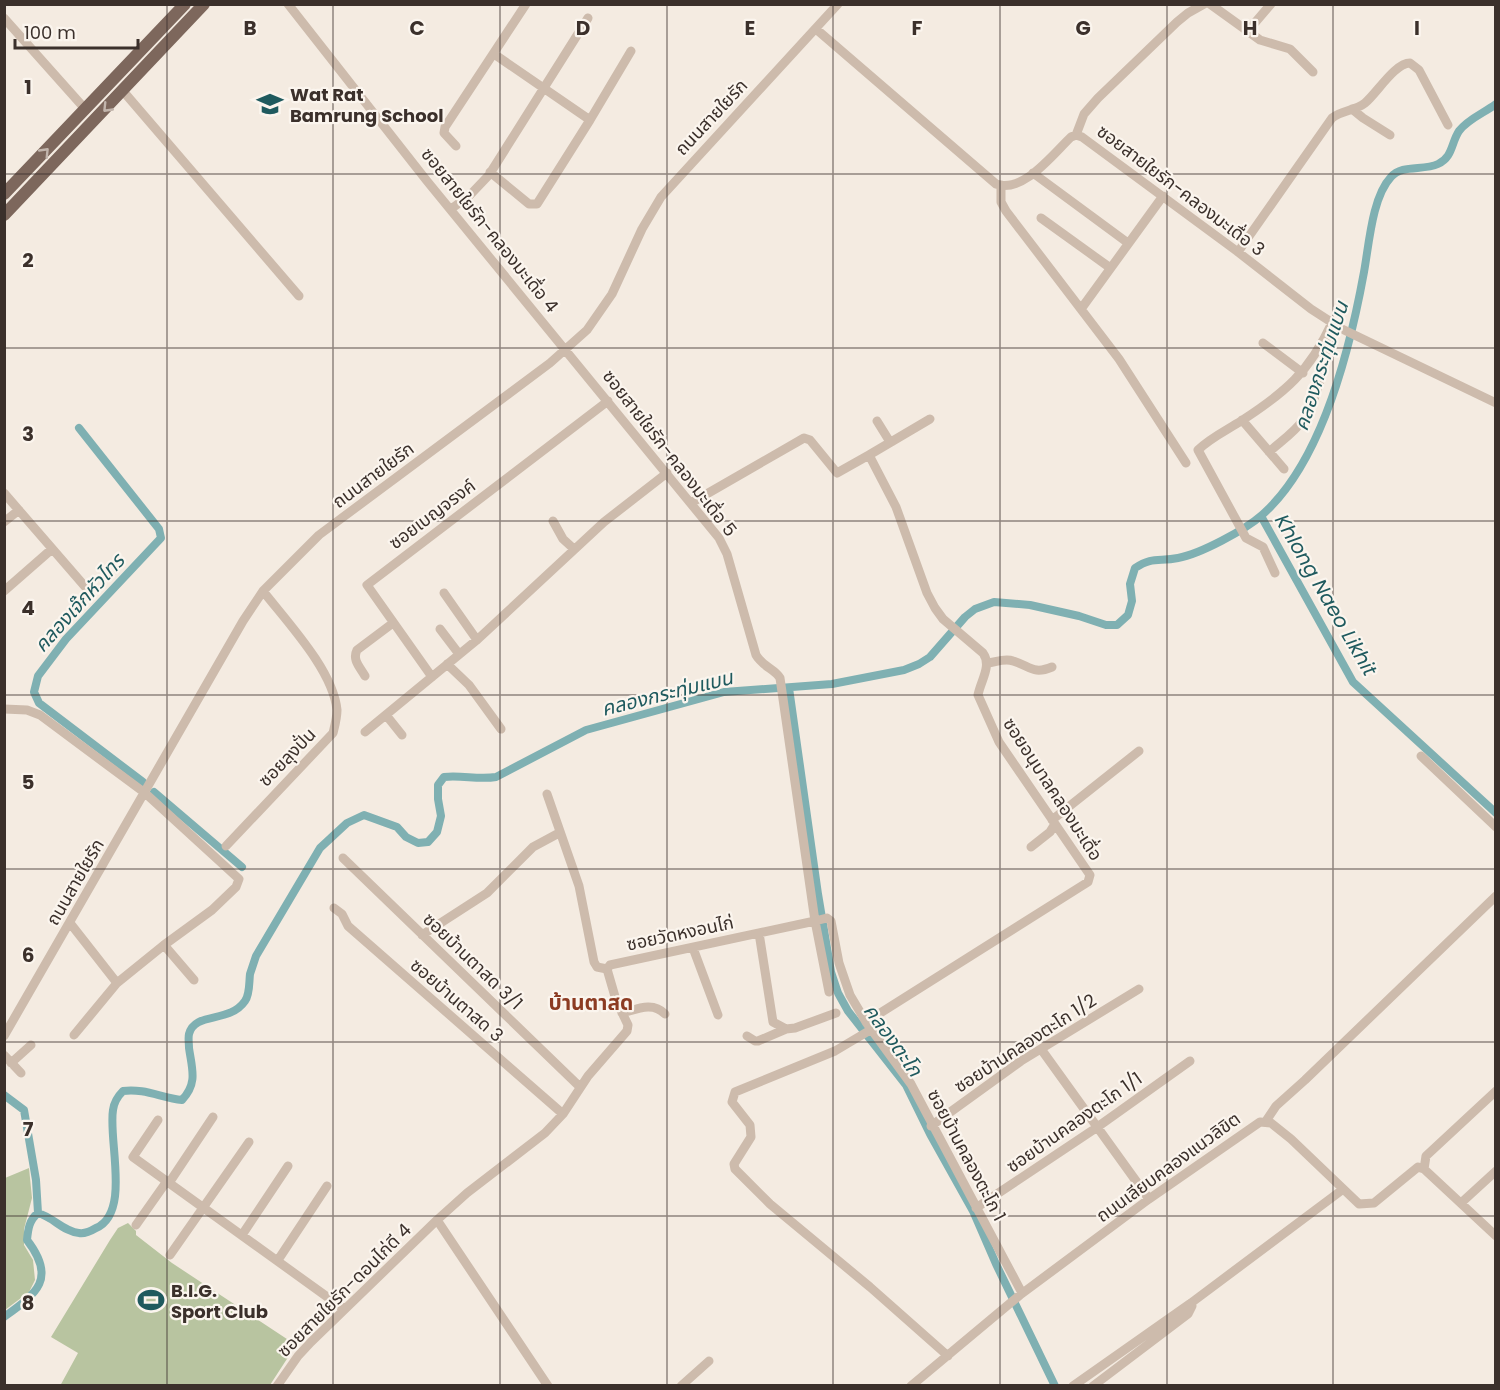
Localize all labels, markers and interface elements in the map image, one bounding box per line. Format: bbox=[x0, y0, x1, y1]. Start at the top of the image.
scale bar bbox=[15, 12, 138, 50]
text: B bbox=[243, 14, 257, 42]
text: C bbox=[409, 14, 425, 42]
text: D bbox=[576, 14, 590, 42]
text: E bbox=[745, 14, 755, 42]
text: F bbox=[912, 14, 923, 42]
text: G bbox=[1075, 14, 1091, 42]
text: H bbox=[1243, 14, 1257, 42]
text: I bbox=[1414, 14, 1420, 42]
text: 100 m bbox=[24, 20, 76, 45]
text: 1 bbox=[24, 73, 32, 101]
street label: ถนนสายใยรัก bbox=[669, 73, 753, 161]
place label: Wat Rat Bamrung School bbox=[290, 82, 444, 128]
school or university icon: Wat Rat Bamrung School bbox=[255, 89, 285, 119]
one-way arrow bbox=[103, 101, 114, 112]
street label: ซอยสายใยรัก-คลองมะเดื่อ 3 bbox=[1092, 118, 1270, 262]
street label: ซอยสายใยรัก-คลองมะเดื่อ 4 bbox=[416, 142, 564, 318]
one-way arrow bbox=[38, 149, 49, 160]
text: 2 bbox=[22, 246, 34, 274]
water label: คลองกระทุ่มแบน bbox=[1287, 296, 1356, 434]
street label: ซอยสายใยรัก-คลองมะเดื่อ 5 bbox=[597, 364, 743, 542]
text: 3 bbox=[22, 420, 34, 448]
street label: ถนนสายใยรัก bbox=[327, 436, 419, 514]
street label: ซอยเบญจรงค์ bbox=[384, 473, 480, 555]
water label: Khlong Naeo Likhit bbox=[1268, 509, 1384, 682]
water label: คลองเจ๊กหัวไทร bbox=[27, 547, 132, 658]
text: 4 bbox=[21, 594, 35, 622]
water label: คลองกระทุ่มแบน bbox=[598, 663, 737, 723]
street label: ซอยอนุบาลคลองมะเดื่อ bbox=[997, 713, 1109, 865]
street label: ซอยลุงปั่น bbox=[253, 722, 321, 792]
text: 5 bbox=[22, 768, 35, 796]
street label: ถนนสายใยรัก bbox=[40, 834, 110, 930]
street label: ซอยบ้านตาสด 3/1 bbox=[419, 908, 527, 1014]
street label: ซอยวัดหงอนไก่ bbox=[624, 909, 736, 957]
text: 6 bbox=[22, 941, 34, 969]
street label: ซอยบ้านตาสด 3 bbox=[406, 954, 508, 1046]
district label: บ้านตาสด bbox=[549, 988, 633, 1017]
street label: ซอยบ้านคลองตะโก 1/2 bbox=[949, 988, 1101, 1098]
water label: คลองตะโก bbox=[857, 998, 929, 1083]
street label: ซอยบ้านคลองตะโก 1/1 bbox=[1001, 1066, 1147, 1178]
street label: ซอยบ้านคลองตะโก 1 bbox=[922, 1085, 1012, 1225]
street label: ถนนเลียบคลองแนวลิขิต bbox=[1091, 1106, 1245, 1228]
text: 7 bbox=[23, 1115, 34, 1143]
street label: ซอยสายใยรัก-ดอนไก่ดี 4 bbox=[271, 1217, 417, 1363]
place label: B.I.G. Sport Club bbox=[171, 1278, 268, 1324]
sports icon: B.I.G. Sport Club bbox=[136, 1285, 166, 1315]
text: 8 bbox=[22, 1289, 34, 1317]

